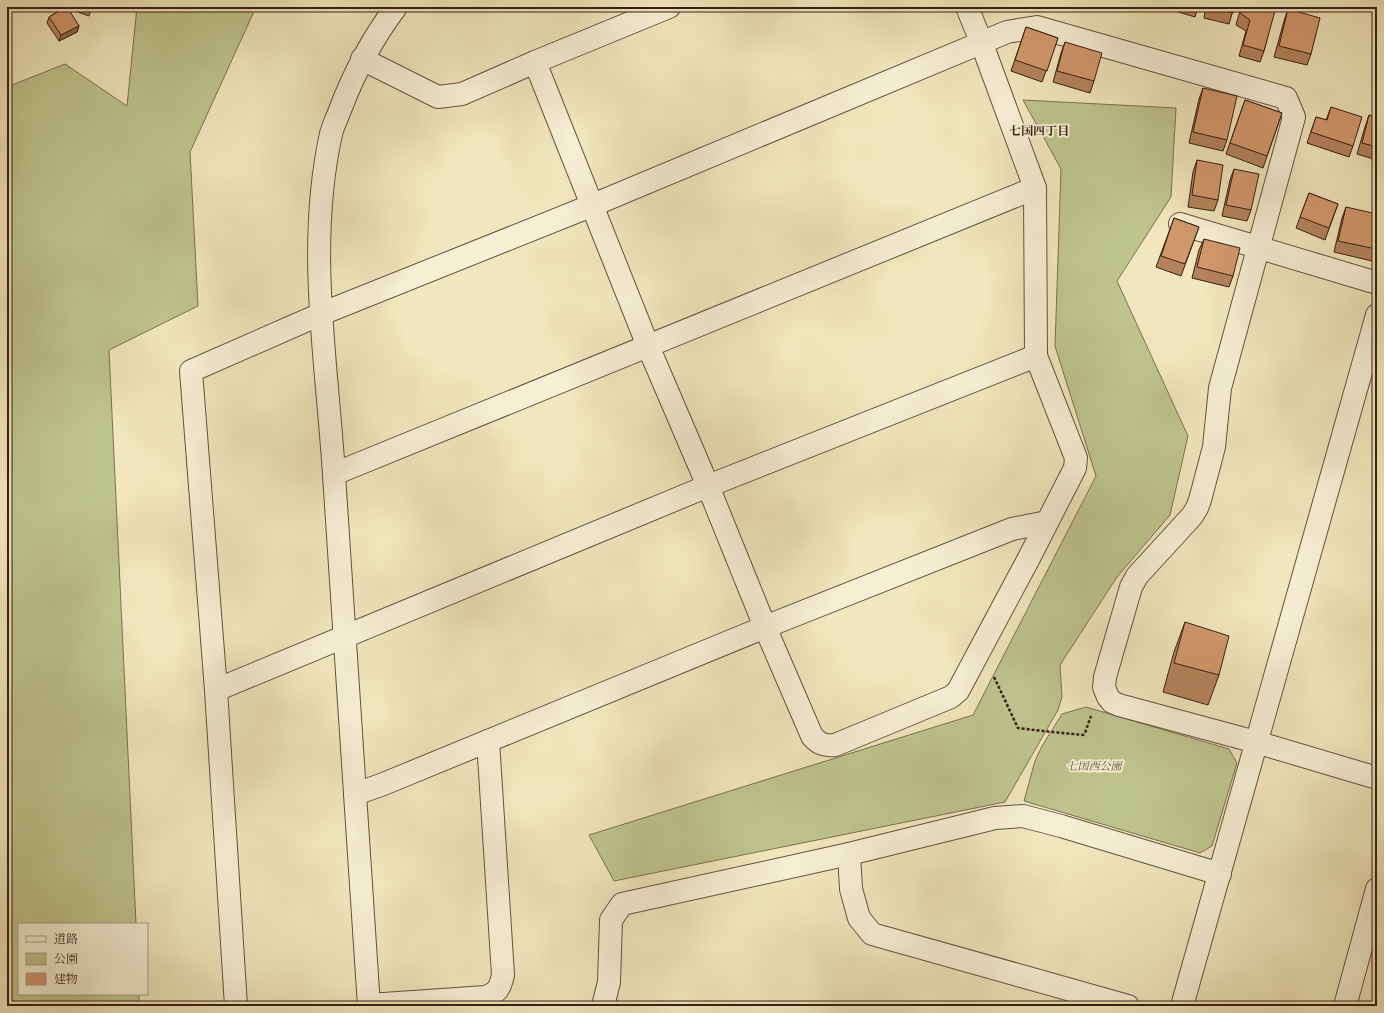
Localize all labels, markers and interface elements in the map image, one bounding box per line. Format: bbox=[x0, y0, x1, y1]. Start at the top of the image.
district label: 七国四丁目 bbox=[1009, 124, 1069, 139]
park label: 七国西公園 bbox=[1067, 760, 1123, 774]
legend bbox=[18, 923, 148, 995]
text: 道路 bbox=[54, 932, 78, 947]
text: 公園 bbox=[54, 952, 78, 967]
text: 建物 bbox=[54, 972, 78, 987]

